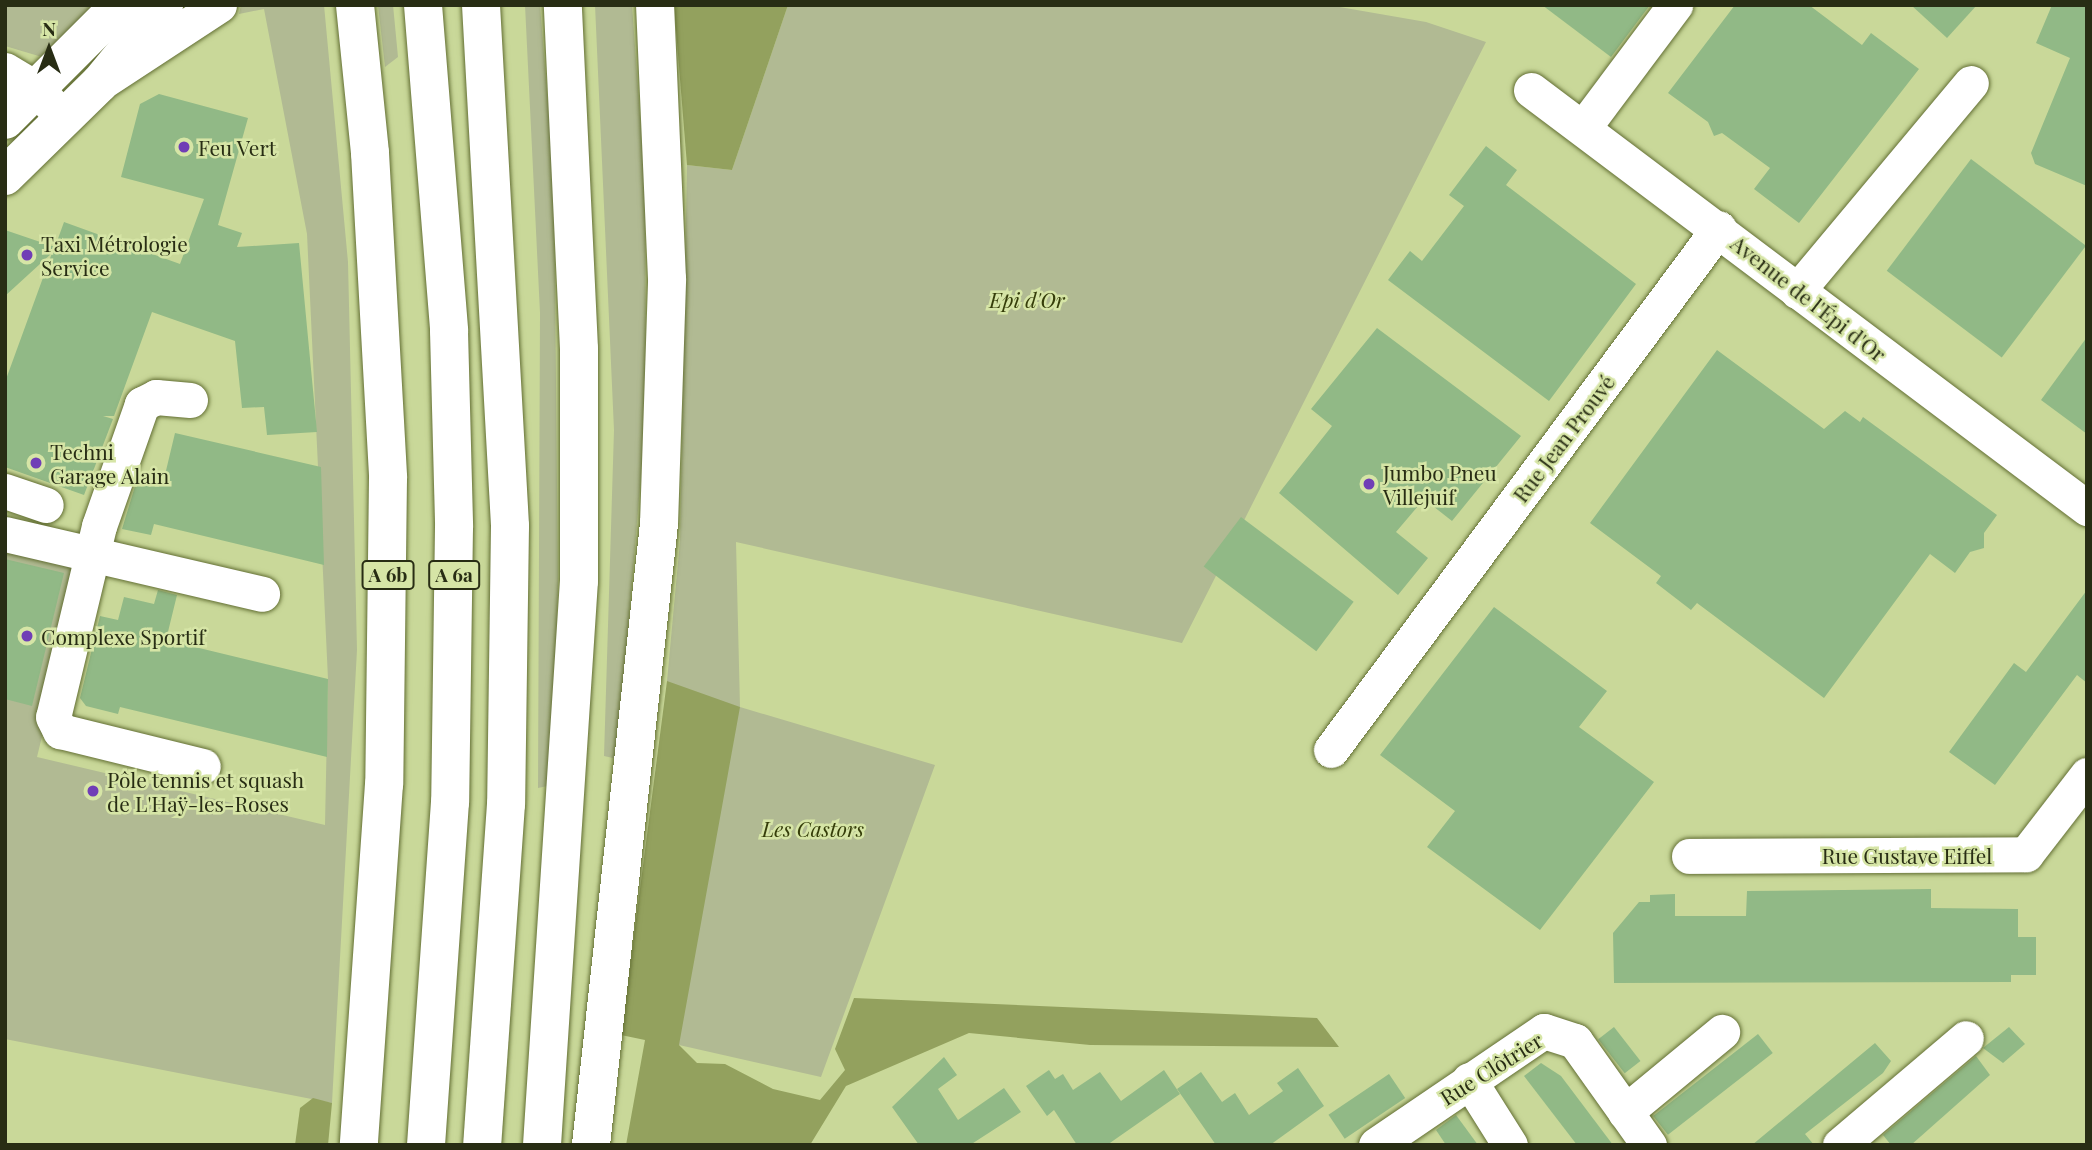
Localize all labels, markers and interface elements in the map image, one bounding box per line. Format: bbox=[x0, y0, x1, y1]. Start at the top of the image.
north arrow bbox=[14, 14, 84, 84]
text: N bbox=[42, 15, 56, 41]
place label: Feu Vert bbox=[198, 134, 277, 160]
marker: Feu Vert bbox=[176, 139, 192, 155]
place label: Taxi Métrologie Service bbox=[41, 230, 188, 280]
street label: Avenue de l'Épi d'Or bbox=[1726, 230, 1892, 366]
marker: Taxi Métrologie Service bbox=[19, 247, 35, 263]
park label: Epi d'Or bbox=[989, 286, 1065, 312]
street label: Rue Jean Prouvé bbox=[1507, 369, 1619, 507]
place label: Techni Garage Alain bbox=[50, 438, 170, 488]
marker: Techni Garage Alain bbox=[28, 455, 44, 471]
place label: Jumbo Pneu Villejuif bbox=[1383, 459, 1497, 509]
marker: Jumbo Pneu Villejuif bbox=[1361, 476, 1377, 492]
road number: A 6b bbox=[360, 560, 416, 590]
road number: A 6a bbox=[428, 560, 480, 590]
place label: Complexe Sportif bbox=[41, 623, 205, 649]
marker: Complexe Sportif bbox=[19, 628, 35, 644]
place label: Pôle tennis et squash de L'Haÿ-les-Roses bbox=[107, 766, 305, 816]
marker: Pôle tennis et squash de L'Haÿ-les-Roses bbox=[85, 783, 101, 799]
park label: Les Castors bbox=[762, 815, 864, 841]
street label: Rue Gustave Eiffel bbox=[1822, 842, 1992, 868]
street label: Rue Clôtrier bbox=[1435, 1026, 1547, 1110]

